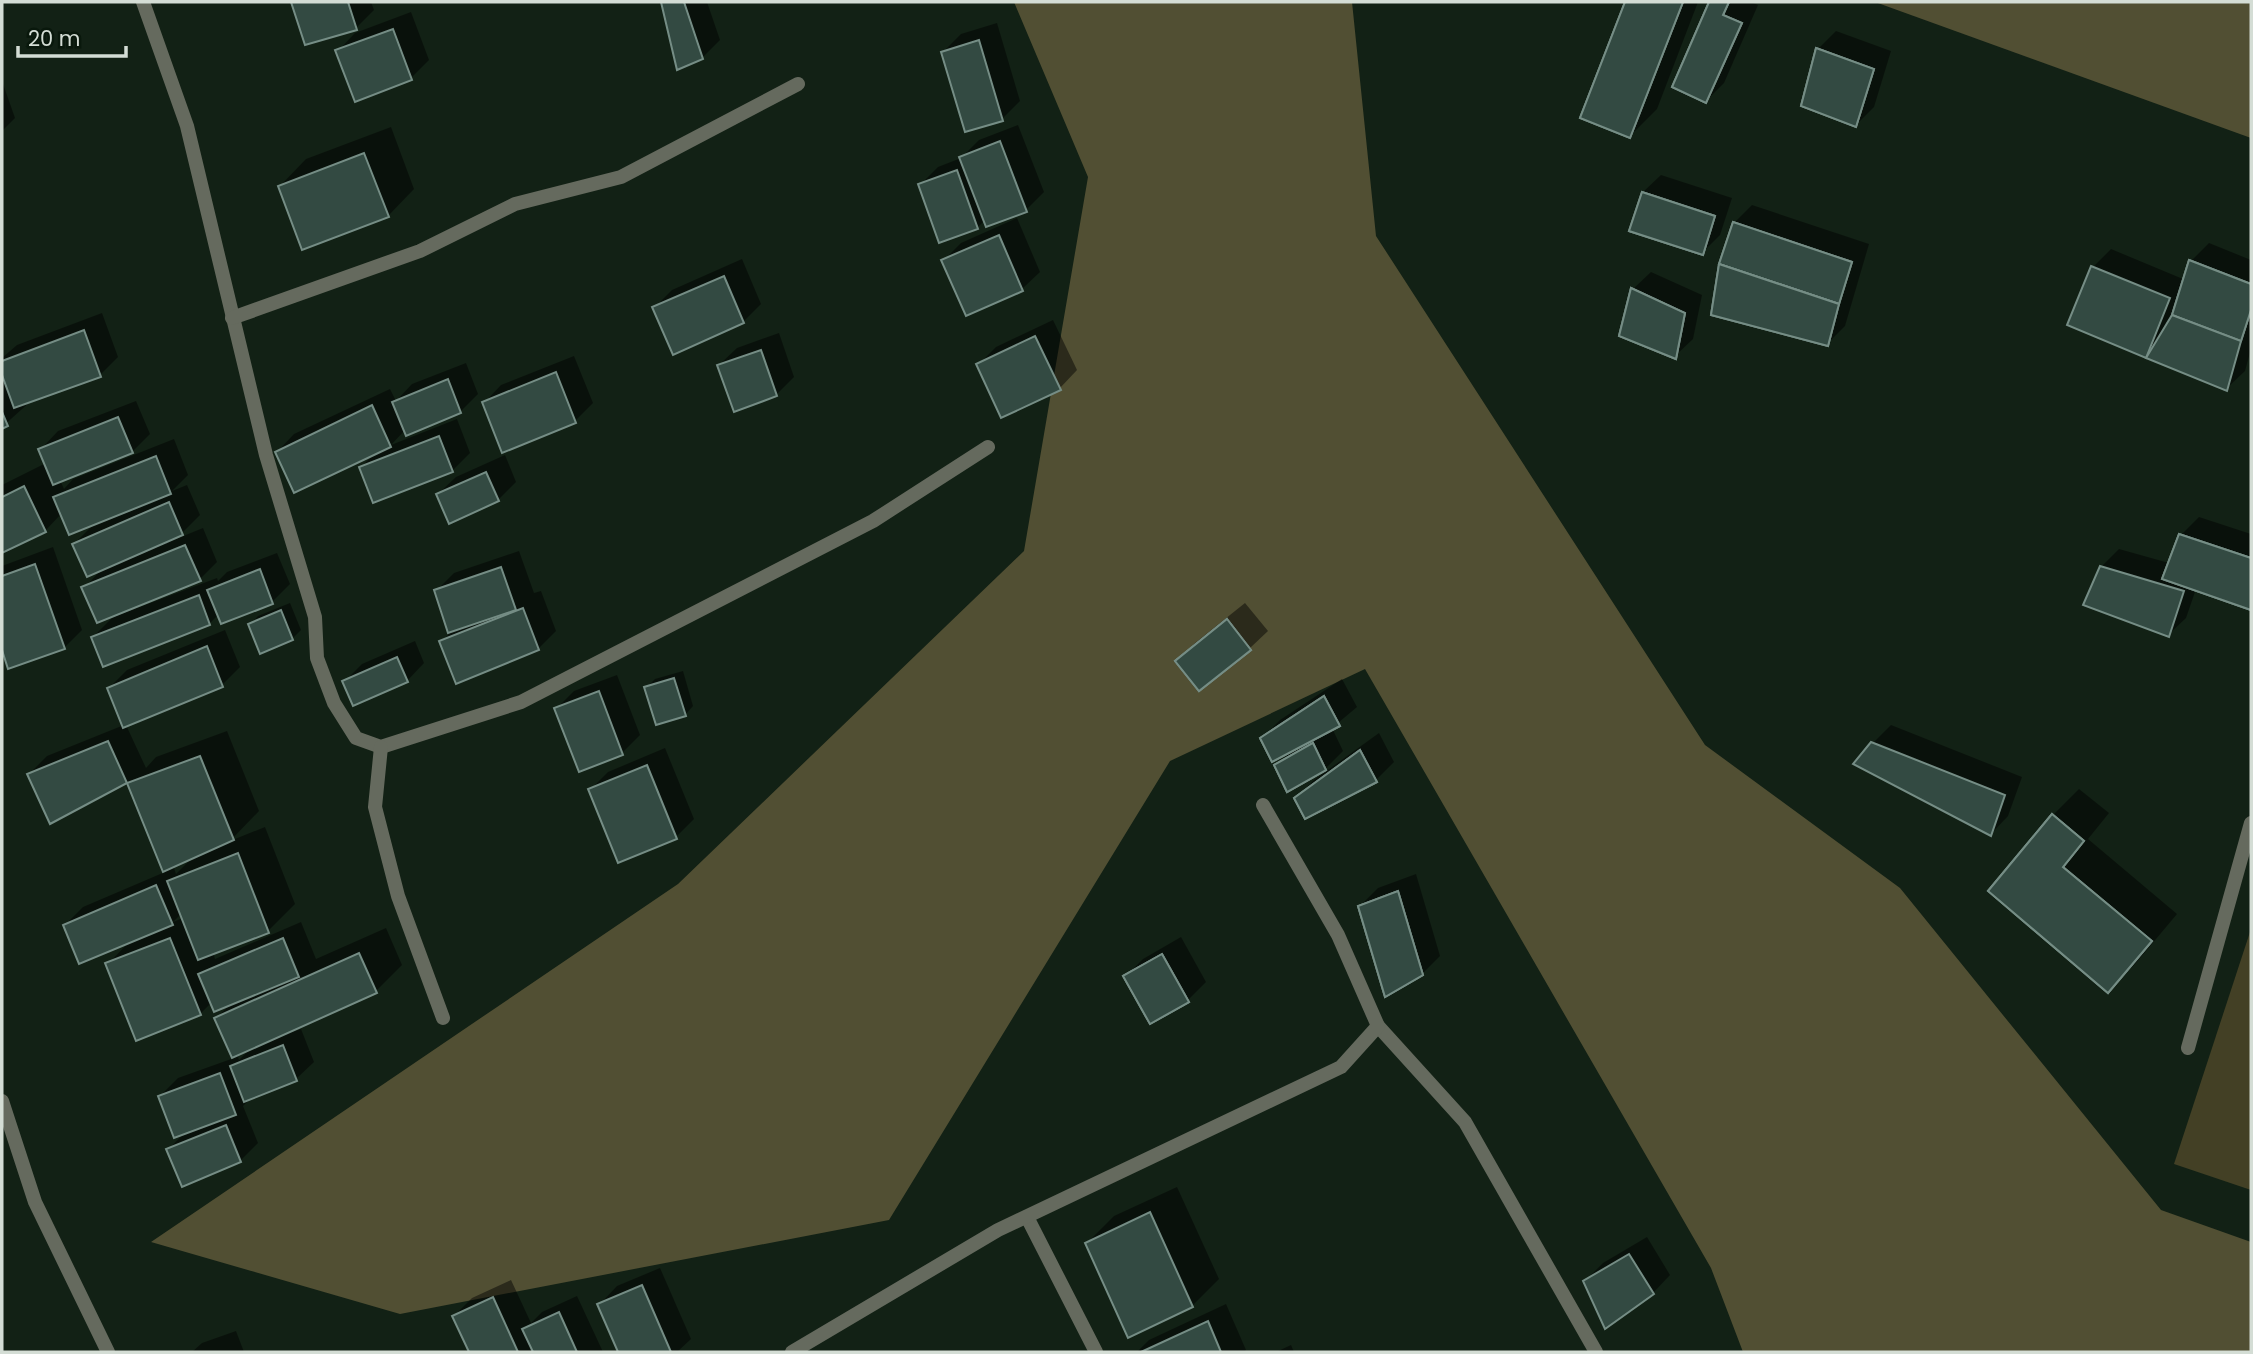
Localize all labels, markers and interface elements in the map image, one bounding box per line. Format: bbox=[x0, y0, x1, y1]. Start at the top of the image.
scale bar bbox=[18, 14, 126, 58]
text: 20 m bbox=[28, 24, 81, 53]

